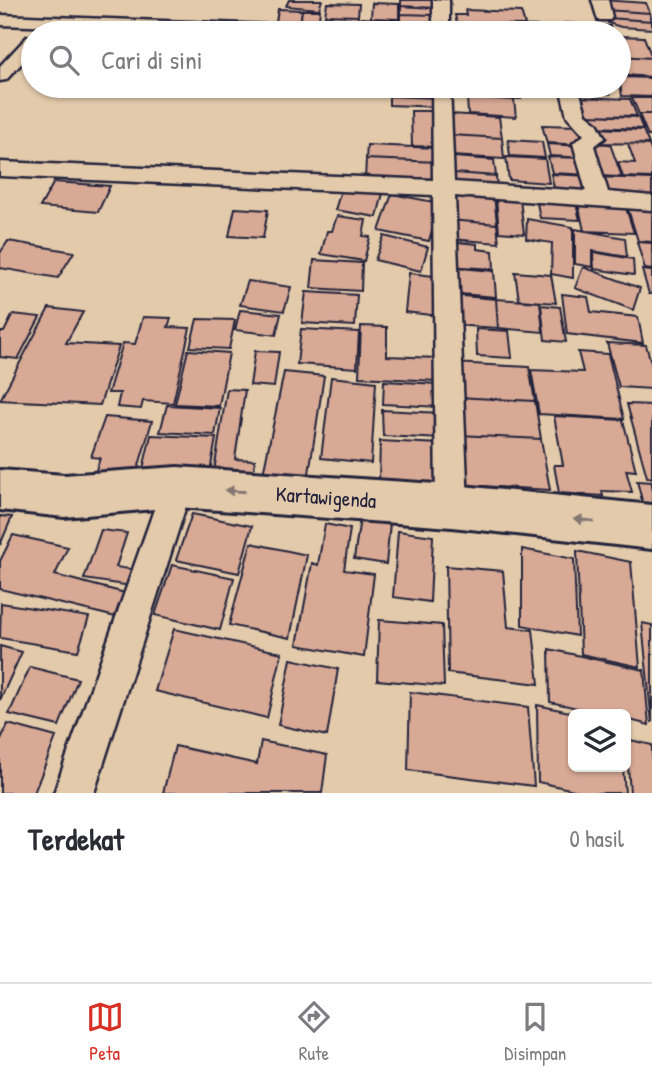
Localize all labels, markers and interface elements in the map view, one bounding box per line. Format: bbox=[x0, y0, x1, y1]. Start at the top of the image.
search box bbox=[21, 21, 631, 98]
icon: search bbox=[45, 41, 83, 79]
text: Cari di sini bbox=[101, 42, 203, 77]
street label: Kartawigenda bbox=[275, 479, 377, 515]
one-way arrow bbox=[224, 486, 246, 497]
one-way arrow bbox=[573, 514, 595, 525]
map controls bbox=[568, 709, 631, 772]
button: layers bbox=[568, 709, 631, 772]
text: Terdekat bbox=[28, 819, 124, 859]
text: 0 hasil bbox=[570, 823, 624, 854]
tab: Peta bbox=[86, 998, 124, 1066]
tab: Rute bbox=[295, 998, 333, 1066]
tab: Disimpan bbox=[504, 998, 566, 1066]

